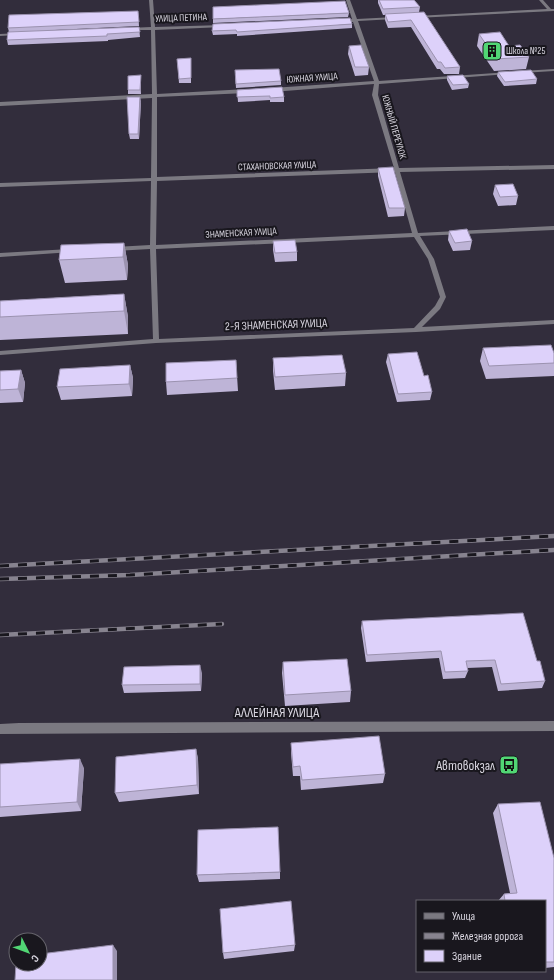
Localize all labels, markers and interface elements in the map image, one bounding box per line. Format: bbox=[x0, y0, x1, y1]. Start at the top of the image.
street label: УЛИЦА ПЕТИНА bbox=[155, 11, 208, 25]
building icon: Школа №25 bbox=[481, 40, 503, 62]
place label: Школа №25 bbox=[506, 45, 545, 57]
street label: ЮЖНАЯ УЛИЦА bbox=[286, 70, 339, 86]
street label: ЮЖНЫЙ ПЕРЕУЛОК bbox=[379, 94, 409, 161]
street label: СТАХАНОВСКАЯ УЛИЦА bbox=[238, 159, 317, 173]
street label: ЗНАМЕНСКАЯ УЛИЦА bbox=[205, 225, 278, 241]
street label: 2-Я ЗНАМЕНСКАЯ УЛИЦА bbox=[225, 316, 328, 334]
street label: АЛЛЕЙНАЯ УЛИЦА bbox=[234, 704, 320, 721]
bus stop icon: Автовокзал bbox=[498, 754, 520, 776]
place label: Автовокзал bbox=[435, 757, 495, 774]
legend bbox=[416, 900, 546, 972]
text: Улица bbox=[452, 909, 476, 924]
text: Железная дорога bbox=[452, 929, 524, 944]
north arrow bbox=[8, 932, 48, 972]
text: Здание bbox=[452, 949, 482, 964]
text: С bbox=[28, 952, 42, 965]

